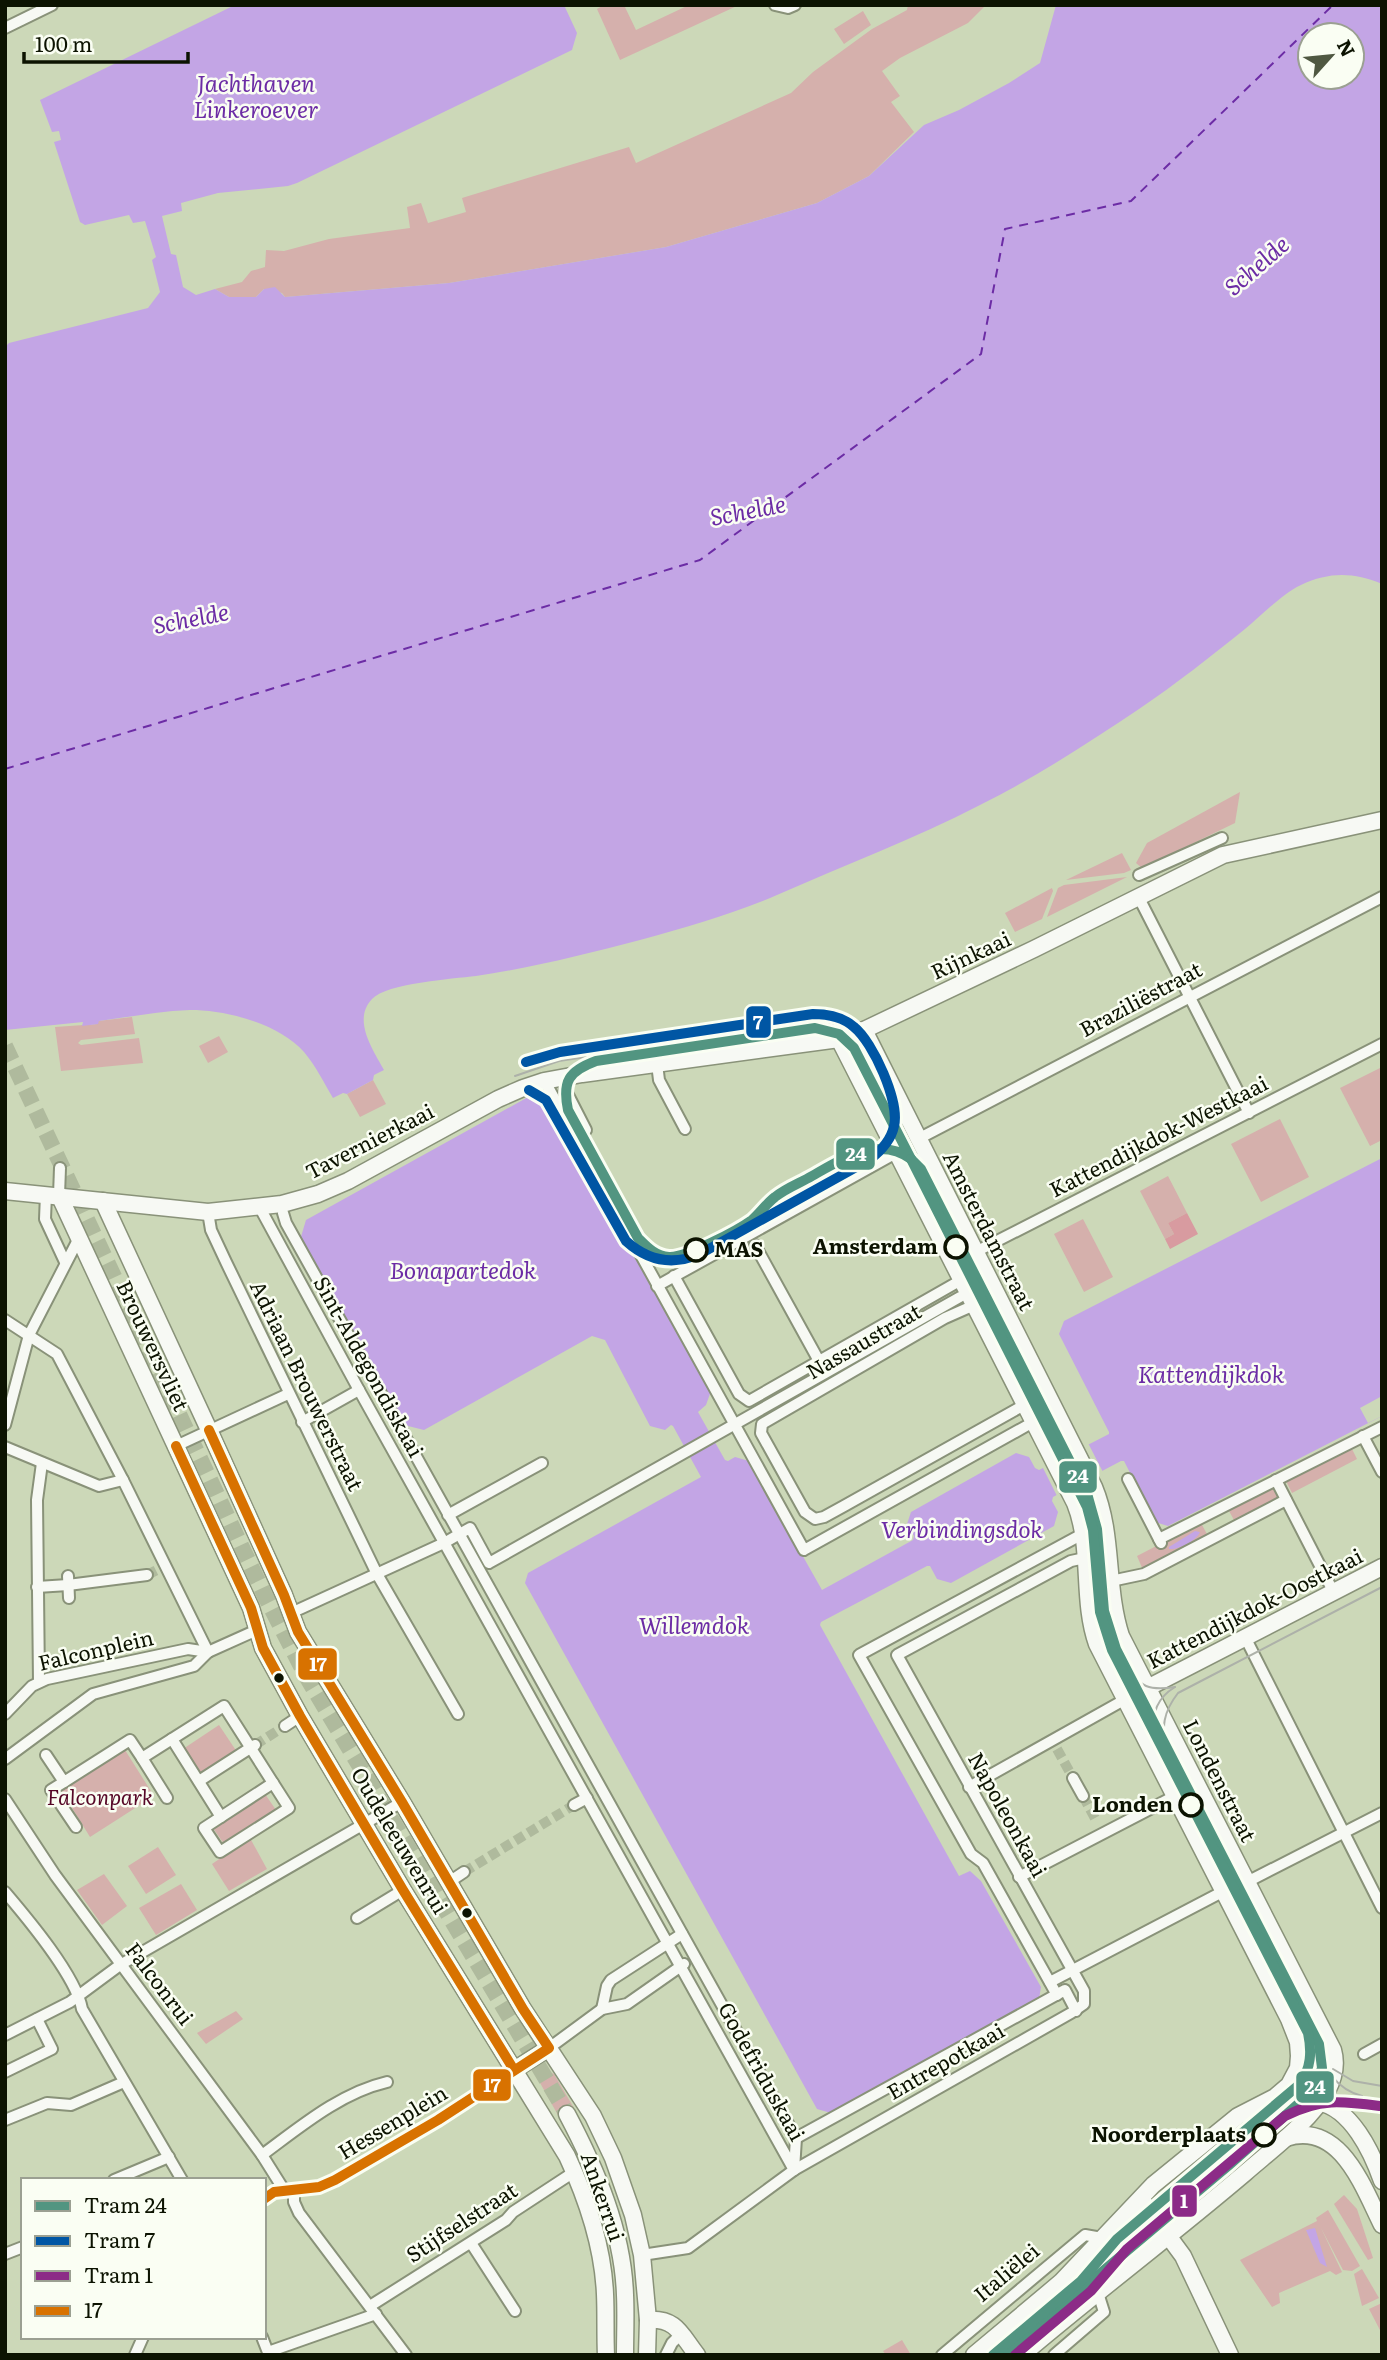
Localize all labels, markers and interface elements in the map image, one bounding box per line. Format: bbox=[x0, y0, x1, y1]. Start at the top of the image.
scale bar bbox=[24, 21, 189, 65]
north arrow bbox=[1296, 21, 1366, 91]
text: 100 m bbox=[35, 27, 92, 58]
text: N bbox=[1331, 34, 1363, 61]
water label: Jachthaven Linkeroever bbox=[193, 65, 319, 125]
water label: Schelde bbox=[1216, 227, 1296, 302]
water label: Schelde bbox=[707, 485, 788, 533]
water label: Schelde bbox=[150, 593, 231, 641]
street label: Rijnkaai bbox=[925, 922, 1015, 986]
street label: Braziliëstraat bbox=[1073, 952, 1207, 1043]
line badge: 7 bbox=[745, 1005, 772, 1039]
text: 7 bbox=[753, 1007, 764, 1035]
street label: Kattendijkdok-Westkaai bbox=[1043, 1066, 1272, 1203]
street label: Tavernierkaai bbox=[299, 1094, 439, 1185]
line badge: 24 bbox=[835, 1137, 876, 1171]
text: 24 bbox=[845, 1139, 867, 1167]
street label: Amsterdamstraat bbox=[937, 1145, 1044, 1315]
place label: Amsterdam bbox=[813, 1229, 938, 1260]
place label: MAS bbox=[714, 1232, 764, 1263]
marker: Amsterdam bbox=[944, 1235, 968, 1259]
marker: MAS bbox=[684, 1238, 708, 1262]
water label: Bonapartedok bbox=[390, 1252, 537, 1286]
street label: Sint-Aldegondiskaai bbox=[307, 1270, 433, 1462]
street label: Brouwersvliet bbox=[110, 1274, 198, 1416]
street label: Adriaan Brouwerstraat bbox=[244, 1275, 373, 1496]
street label: Nassaustraat bbox=[799, 1294, 927, 1385]
water label: Kattendijkdok bbox=[1138, 1356, 1285, 1390]
line badge: 24 bbox=[1058, 1460, 1098, 1494]
text: 24 bbox=[1067, 1461, 1089, 1489]
water label: Verbindingsdok bbox=[881, 1511, 1043, 1545]
street label: Kattendijkdok-Oostkaai bbox=[1141, 1539, 1367, 1675]
water label: Willemdok bbox=[639, 1607, 750, 1641]
street label: Falconplein bbox=[35, 1620, 156, 1677]
line badge: 17 bbox=[297, 1647, 338, 1681]
text: 17 bbox=[309, 1649, 327, 1677]
unlabelled marker bbox=[272, 1671, 286, 1685]
street label: Londenstraat bbox=[1177, 1713, 1266, 1847]
street label: Napoleonkaai bbox=[962, 1746, 1056, 1882]
street label: Oudeleeuwenrui bbox=[345, 1760, 457, 1919]
park label: Falconpark bbox=[47, 1780, 154, 1811]
place label: Londen bbox=[1092, 1787, 1173, 1818]
marker: Londen bbox=[1179, 1793, 1203, 1817]
unlabelled marker bbox=[460, 1906, 474, 1920]
street label: Falconrui bbox=[120, 1935, 202, 2030]
street label: Godefriduskaai bbox=[712, 1996, 814, 2146]
street label: Entrepotkaai bbox=[880, 2014, 1009, 2106]
line badge: 17 bbox=[472, 2068, 512, 2102]
text: 17 bbox=[483, 2070, 501, 2098]
line badge: 24 bbox=[1295, 2070, 1335, 2104]
text: 24 bbox=[1304, 2072, 1326, 2100]
street label: Hessenplein bbox=[331, 2076, 452, 2166]
place label: Noorderplaats bbox=[1091, 2117, 1246, 2148]
marker: Noorderplaats bbox=[1252, 2123, 1276, 2147]
street label: Ankerrui bbox=[575, 2147, 634, 2245]
street label: Stijfselstraat bbox=[399, 2173, 523, 2269]
legend bbox=[21, 2178, 266, 2339]
line badge: 1 bbox=[1171, 2184, 1198, 2218]
text: 1 bbox=[1180, 2186, 1188, 2214]
text: Tram 24 bbox=[84, 2188, 167, 2219]
text: Tram 7 bbox=[84, 2223, 156, 2254]
street label: Italiëlei bbox=[966, 2234, 1045, 2308]
text: Tram 1 bbox=[84, 2258, 154, 2289]
text: 17 bbox=[84, 2293, 103, 2324]

